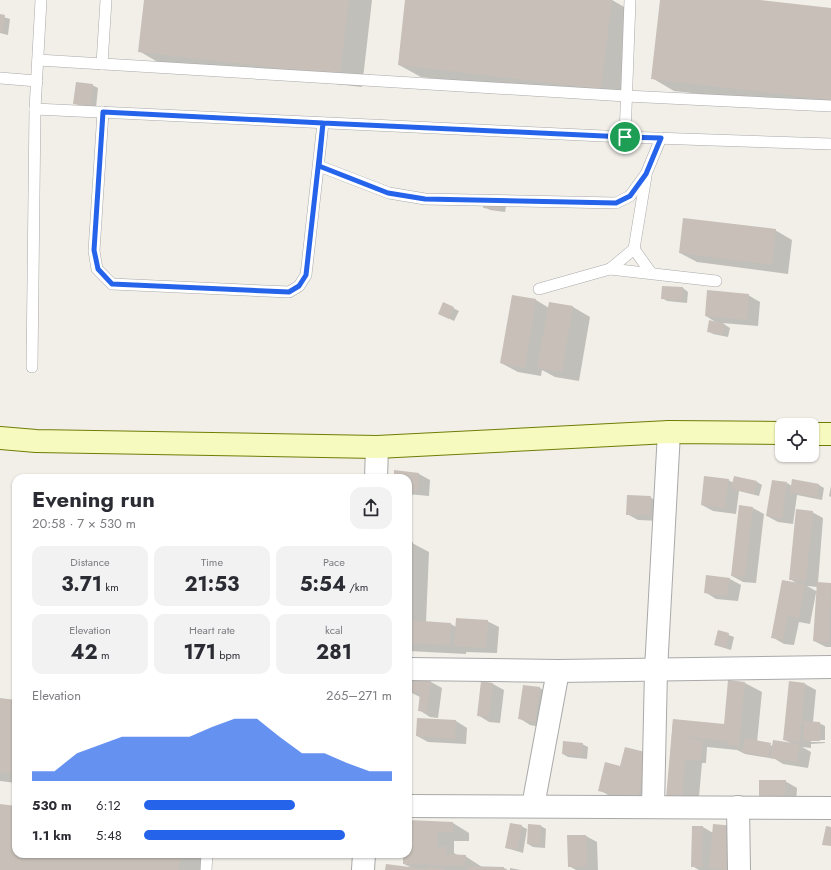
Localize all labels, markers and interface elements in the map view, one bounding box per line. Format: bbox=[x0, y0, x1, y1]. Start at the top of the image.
pin bbox=[608, 120, 642, 154]
icon: arrive bbox=[614, 126, 636, 148]
map controls bbox=[775, 418, 819, 462]
button: locate bbox=[775, 418, 819, 462]
text: Evening run bbox=[32, 483, 155, 515]
button: share bbox=[350, 487, 392, 529]
text: 20:58 · 7 × 530 m bbox=[32, 514, 136, 533]
text: Distance bbox=[70, 554, 110, 570]
text: Time bbox=[201, 554, 223, 570]
text: Pace bbox=[323, 554, 345, 570]
text: 3.71 bbox=[61, 570, 102, 599]
text: 21:53 bbox=[184, 570, 240, 599]
text: 5:54 bbox=[300, 570, 346, 599]
text: km bbox=[102, 579, 119, 595]
text: /km bbox=[346, 579, 368, 595]
text: Elevation bbox=[69, 622, 111, 638]
text: Heart rate bbox=[189, 622, 235, 638]
text: kcal bbox=[325, 622, 343, 638]
text: 42 bbox=[71, 638, 98, 667]
text: 171 bbox=[184, 638, 216, 667]
text: 281 bbox=[316, 638, 352, 667]
text: m bbox=[98, 647, 109, 663]
text: bpm bbox=[216, 647, 240, 663]
text: Elevation bbox=[32, 686, 81, 705]
text: 265–271 m bbox=[326, 686, 392, 705]
text: 530 m bbox=[32, 796, 72, 815]
text: 6:12 bbox=[96, 796, 121, 815]
text: 1.1 km bbox=[32, 826, 71, 845]
text: 5:48 bbox=[96, 826, 122, 845]

